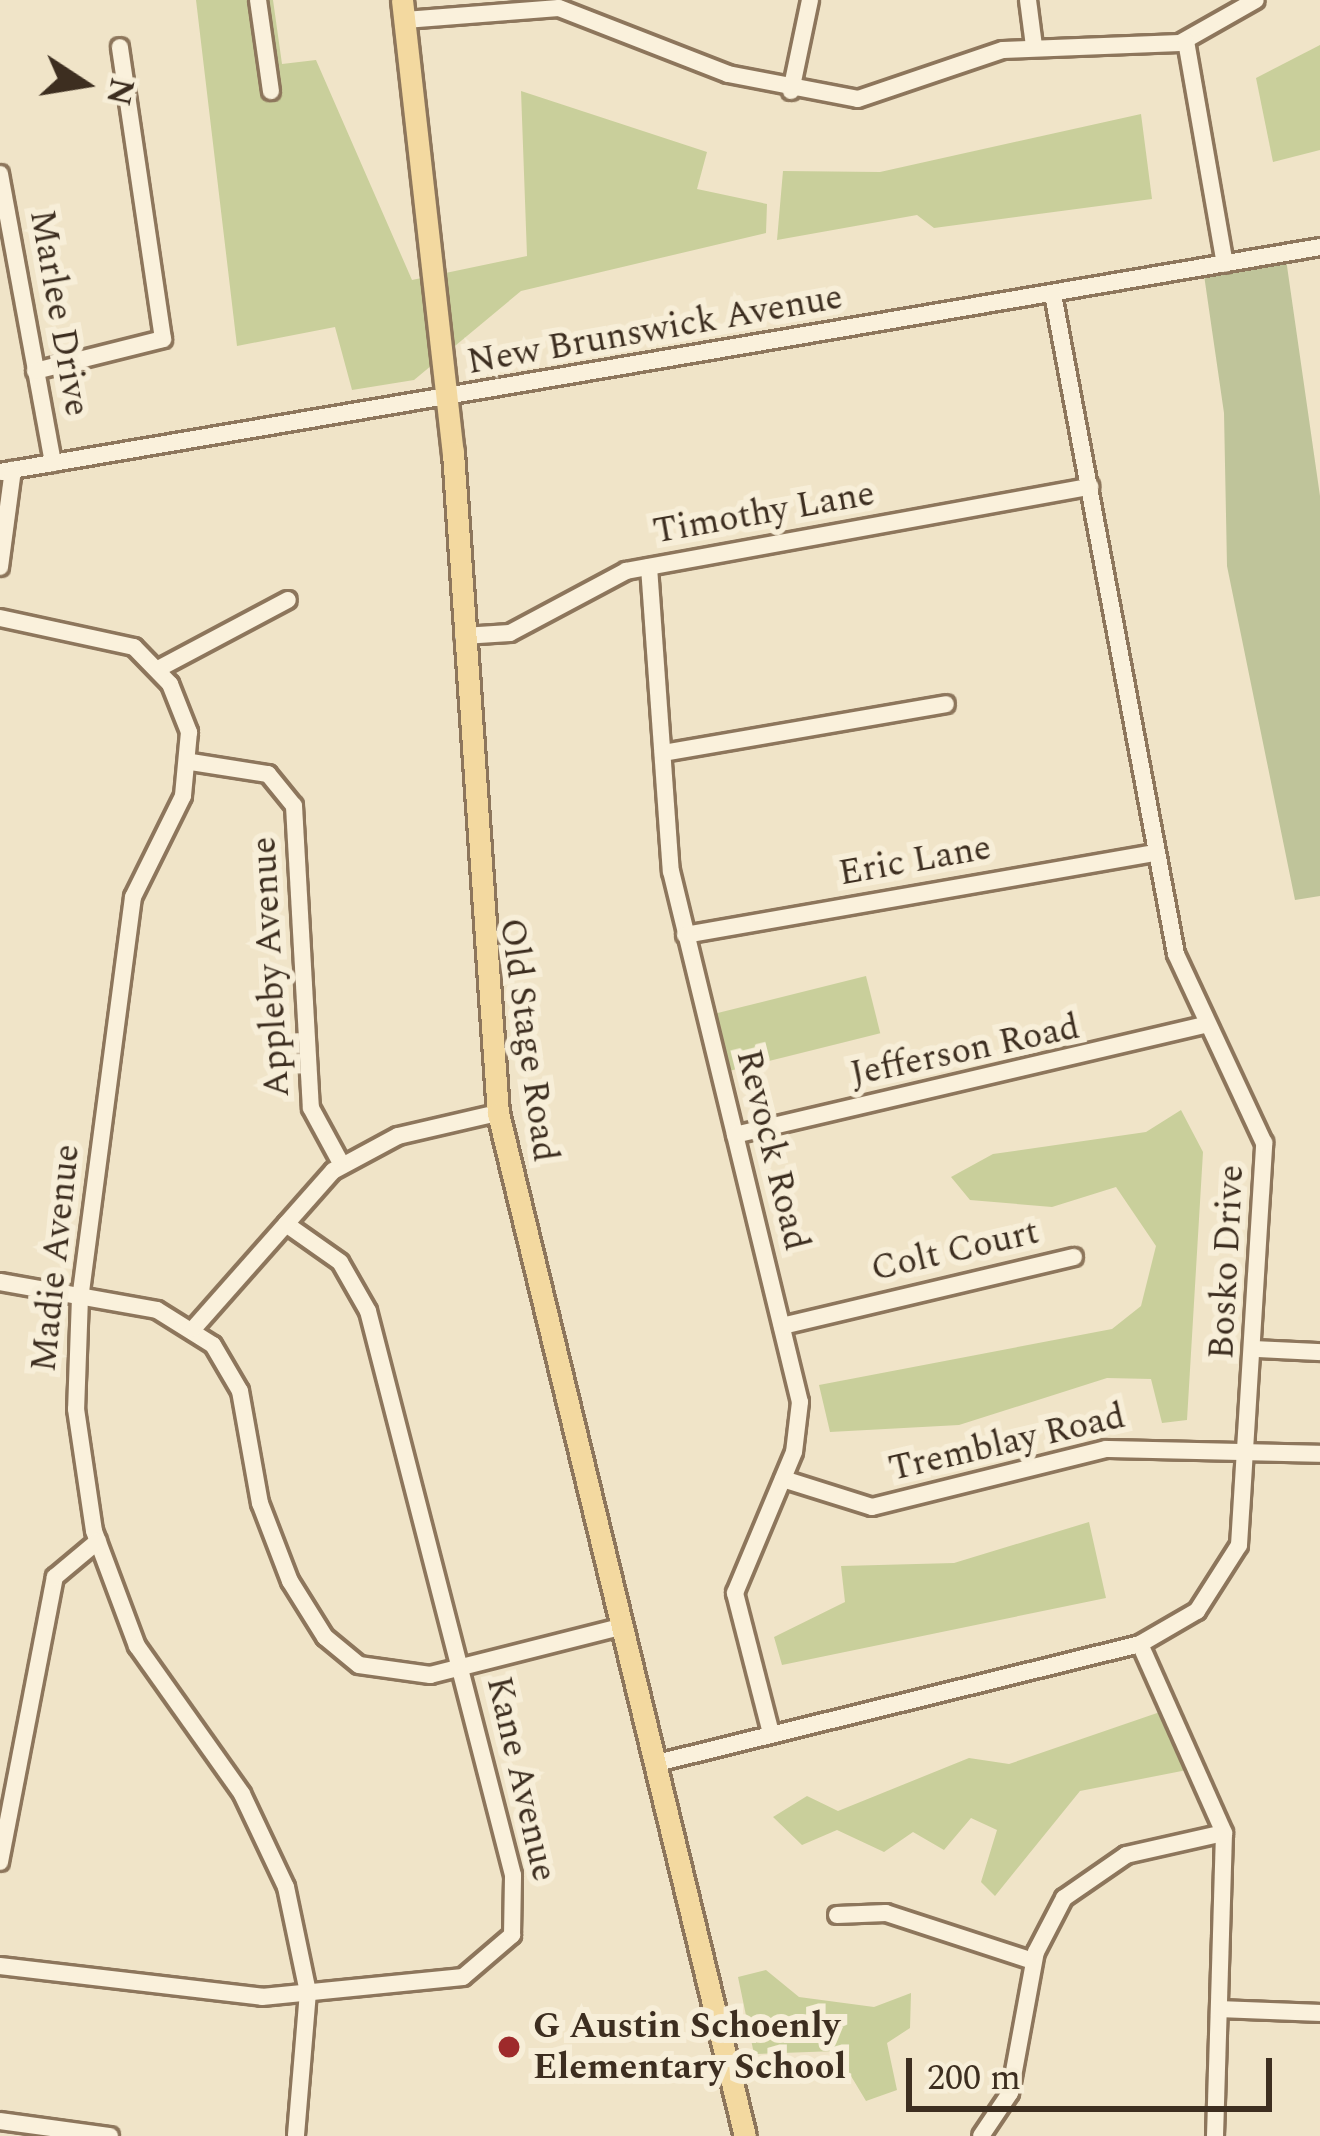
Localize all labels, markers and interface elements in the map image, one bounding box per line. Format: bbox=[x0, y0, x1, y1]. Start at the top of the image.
north arrow bbox=[24, 24, 144, 144]
text: N bbox=[92, 73, 146, 110]
street label: Marlee Drive bbox=[20, 206, 98, 420]
street label: New Brunswick Avenue bbox=[464, 276, 846, 384]
street label: Timothy Lane bbox=[650, 472, 878, 554]
street label: Eric Lane bbox=[835, 826, 995, 896]
street label: Appleby Avenue bbox=[243, 835, 299, 1099]
street label: Old Stage Road bbox=[490, 916, 566, 1164]
street label: Jefferson Road bbox=[846, 1006, 1084, 1096]
street label: Revock Road bbox=[726, 1045, 818, 1255]
street label: Madie Avenue bbox=[23, 1142, 89, 1374]
street label: Bosko Drive bbox=[1200, 1163, 1254, 1361]
street label: Colt Court bbox=[867, 1211, 1043, 1291]
street label: Tremblay Road bbox=[885, 1395, 1129, 1491]
street label: Kane Avenue bbox=[476, 1672, 566, 1886]
place label: G Austin Schoenly Elementary School bbox=[533, 2004, 846, 2089]
marker: G Austin Schoenly Elementary School bbox=[496, 2034, 522, 2060]
scale bar bbox=[912, 2034, 1278, 2108]
text: 200 m bbox=[927, 2051, 1021, 2106]

